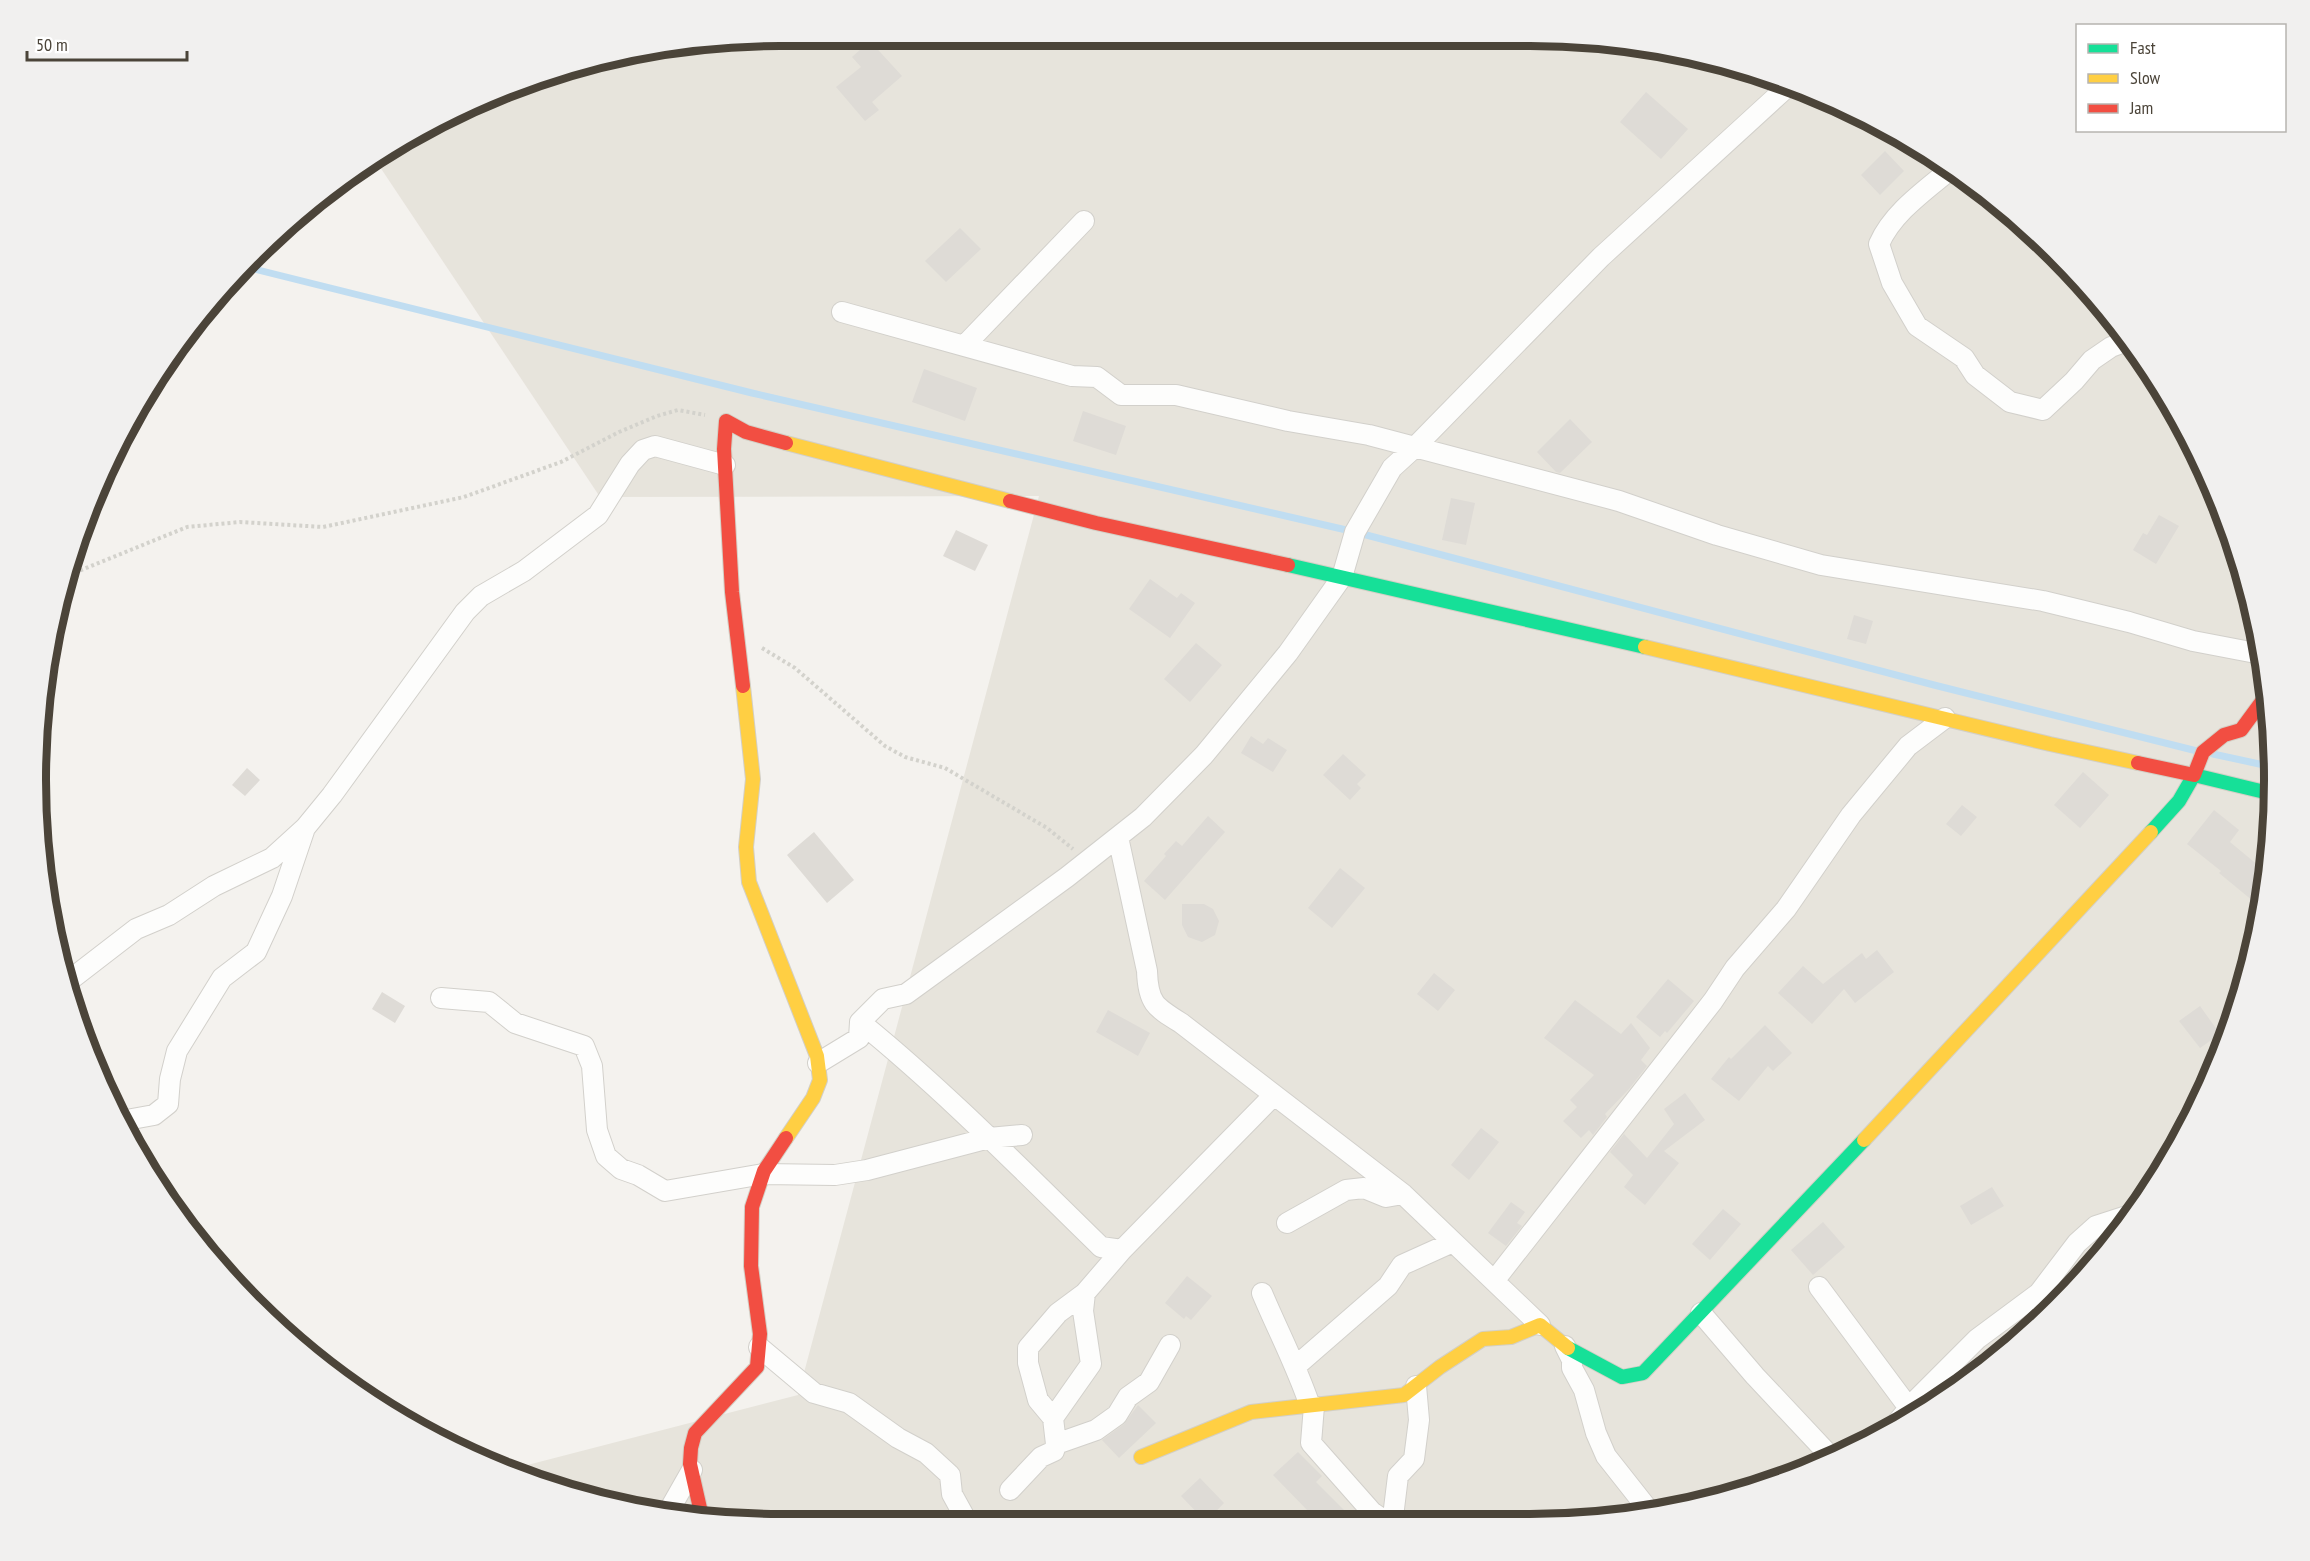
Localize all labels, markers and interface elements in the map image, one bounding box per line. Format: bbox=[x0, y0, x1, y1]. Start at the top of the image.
scale bar bbox=[27, 24, 188, 62]
legend bbox=[2076, 24, 2286, 132]
text: 50 m bbox=[36, 33, 68, 56]
text: Fast bbox=[2130, 36, 2156, 59]
text: Slow bbox=[2130, 66, 2161, 89]
text: Jam bbox=[2129, 96, 2153, 119]

